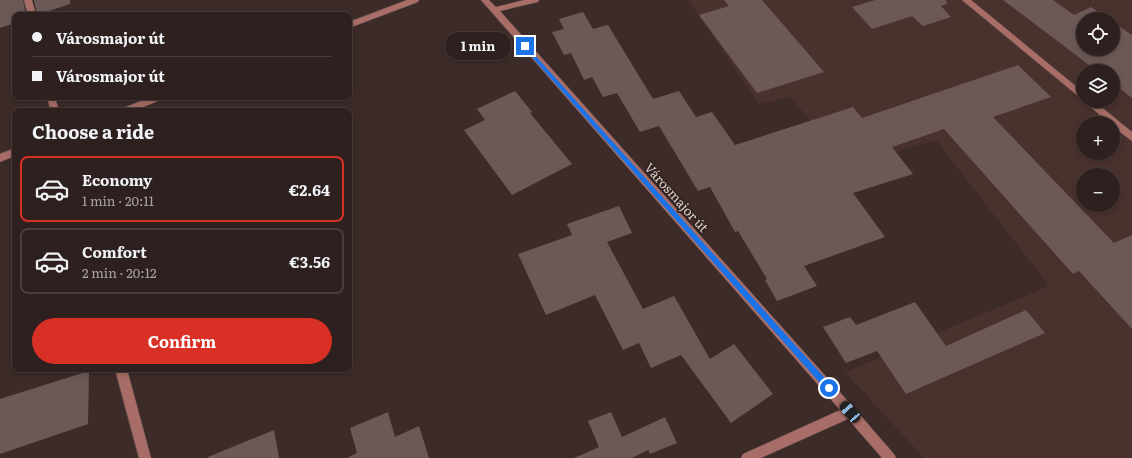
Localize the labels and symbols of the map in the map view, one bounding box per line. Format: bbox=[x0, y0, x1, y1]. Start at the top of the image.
callout: 1 min bbox=[445, 32, 511, 60]
route end bbox=[516, 37, 534, 55]
street label: Városmajor út bbox=[641, 158, 714, 236]
route start bbox=[820, 379, 838, 397]
car bbox=[838, 399, 862, 425]

